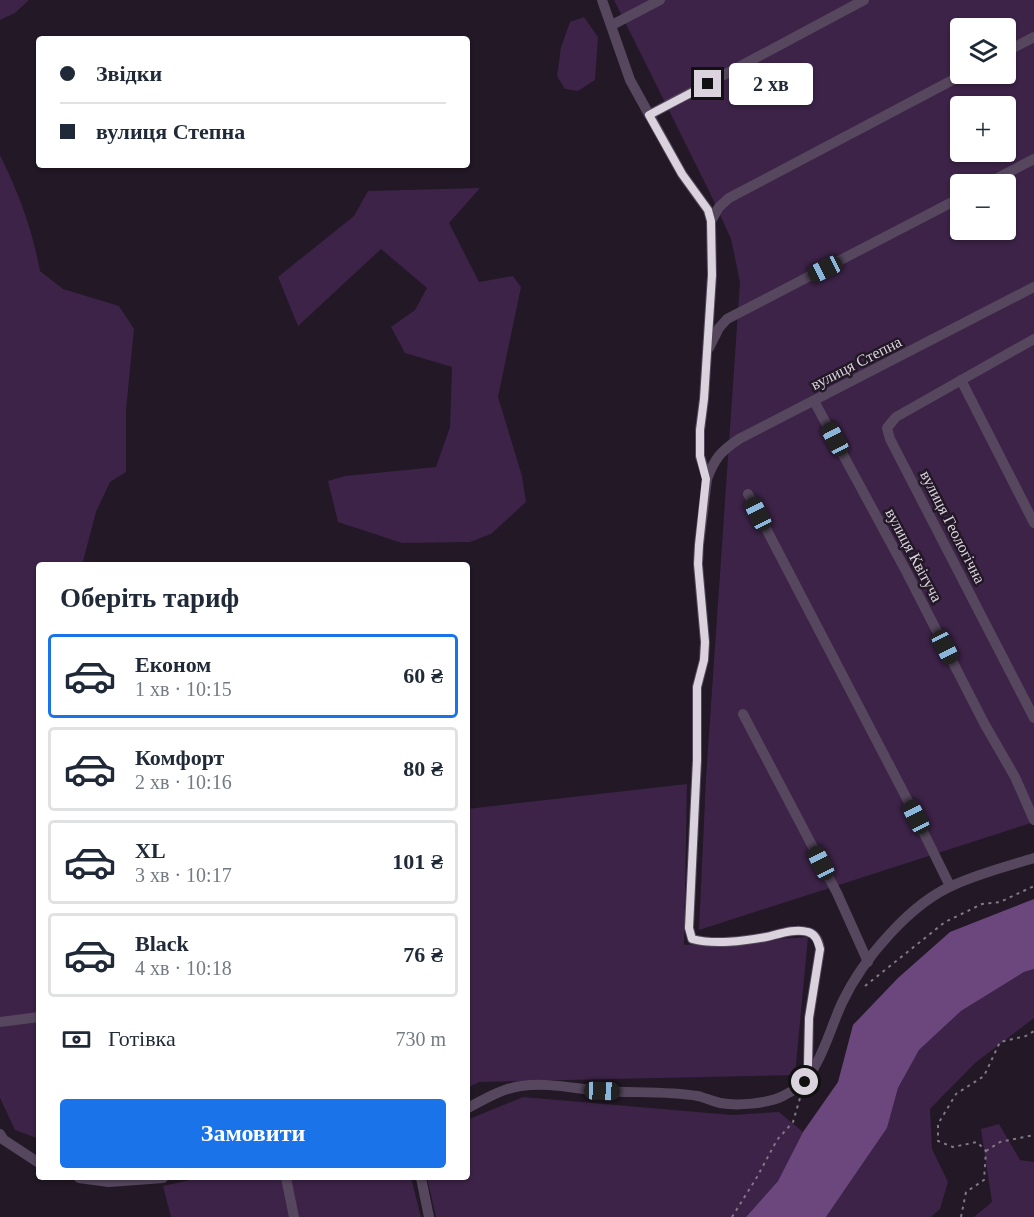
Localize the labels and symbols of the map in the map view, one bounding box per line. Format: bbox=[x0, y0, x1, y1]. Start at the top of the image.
callout: 2 хв bbox=[729, 63, 813, 105]
route end bbox=[694, 70, 721, 97]
car bbox=[805, 253, 845, 285]
street label: вулиця Степна bbox=[808, 333, 905, 394]
car bbox=[819, 419, 851, 459]
street label: вулиця Геологічна bbox=[916, 468, 989, 587]
car bbox=[742, 494, 774, 534]
street label: вулиця Квітуча bbox=[881, 505, 946, 605]
car bbox=[929, 627, 961, 667]
car bbox=[900, 797, 932, 837]
car bbox=[805, 843, 837, 883]
route start bbox=[791, 1068, 818, 1095]
car bbox=[584, 1081, 620, 1101]

